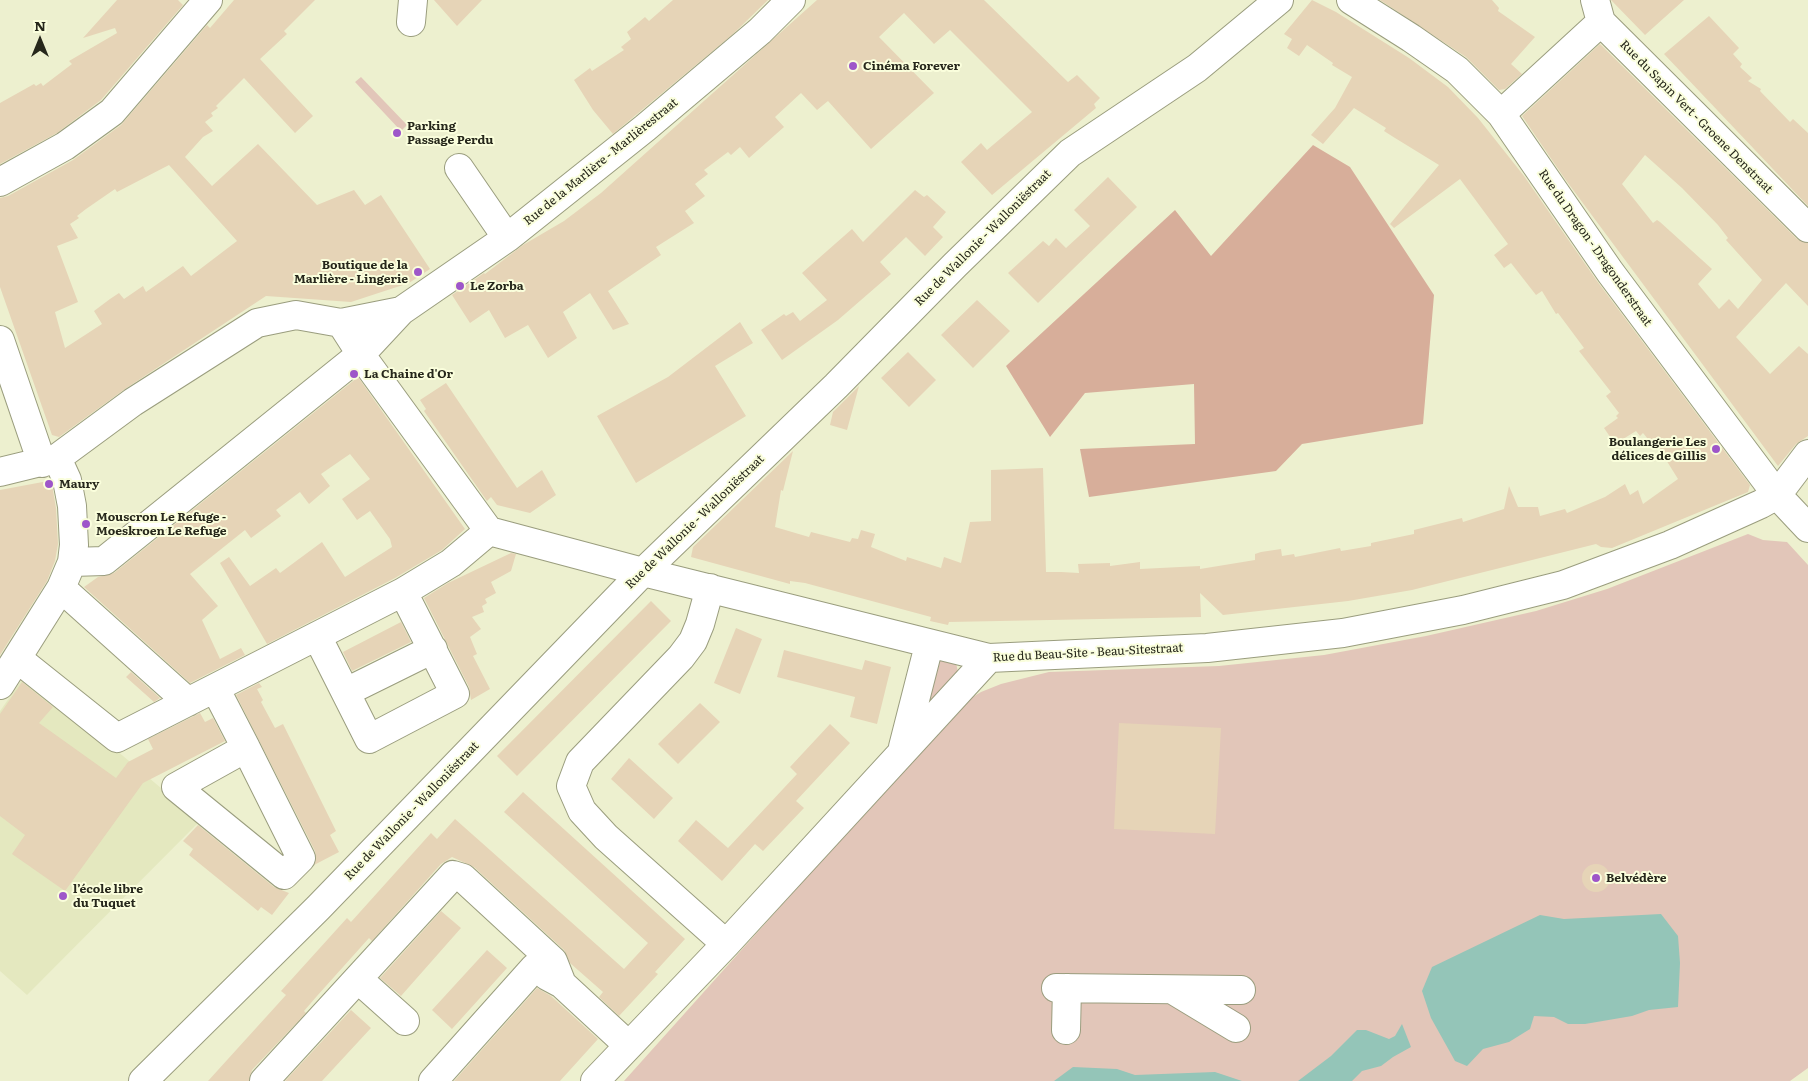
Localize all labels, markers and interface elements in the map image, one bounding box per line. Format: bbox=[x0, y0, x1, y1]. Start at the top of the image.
north arrow bbox=[15, 15, 65, 65]
text: N bbox=[34, 15, 46, 35]
street label: Rue du Sapin Vert - Groene Denstraat bbox=[1617, 38, 1775, 196]
place label: Cinéma Forever bbox=[863, 59, 960, 73]
marker: Cinéma Forever bbox=[847, 60, 859, 72]
street label: Rue de la Marlière - Marlièrestraat bbox=[521, 95, 681, 229]
place label: Parking Passage Perdu bbox=[407, 119, 493, 147]
marker: Parking Passage Perdu bbox=[391, 127, 403, 139]
street label: Rue de Wallonie - Walloniëstraat bbox=[912, 167, 1054, 309]
street label: Rue du Dragon - Dragonderstraat bbox=[1535, 167, 1655, 329]
place label: Boutique de la Marlière - Lingerie bbox=[294, 258, 408, 286]
marker: Boutique de la Marlière - Lingerie bbox=[412, 266, 424, 278]
place label: Le Zorba bbox=[470, 279, 524, 293]
marker: Le Zorba bbox=[454, 280, 466, 292]
place label: La Chaine d'Or bbox=[364, 367, 453, 381]
marker: La Chaine d'Or bbox=[348, 368, 360, 380]
place label: Boulangerie Les délices de Gillis bbox=[1609, 435, 1706, 463]
marker: Boulangerie Les délices de Gillis bbox=[1710, 443, 1722, 455]
street label: Rue de Wallonie - Walloniëstraat bbox=[623, 452, 767, 592]
place label: Maury bbox=[59, 477, 99, 491]
marker: Maury bbox=[43, 478, 55, 490]
place label: Mouscron Le Refuge - Moeskroen Le Refuge bbox=[96, 510, 227, 538]
marker: Mouscron Le Refuge - Moeskroen Le Refuge bbox=[80, 518, 92, 530]
street label: Rue du Beau-Site - Beau-Sitestraat bbox=[992, 641, 1184, 665]
street label: Rue de Wallonie - Walloniëstraat bbox=[342, 739, 482, 883]
place label: Belvédère bbox=[1606, 871, 1667, 885]
marker: Belvédère bbox=[1590, 872, 1602, 884]
place label: l’école libre du Tuquet bbox=[73, 882, 143, 910]
marker: l’école libre du Tuquet bbox=[57, 890, 69, 902]

